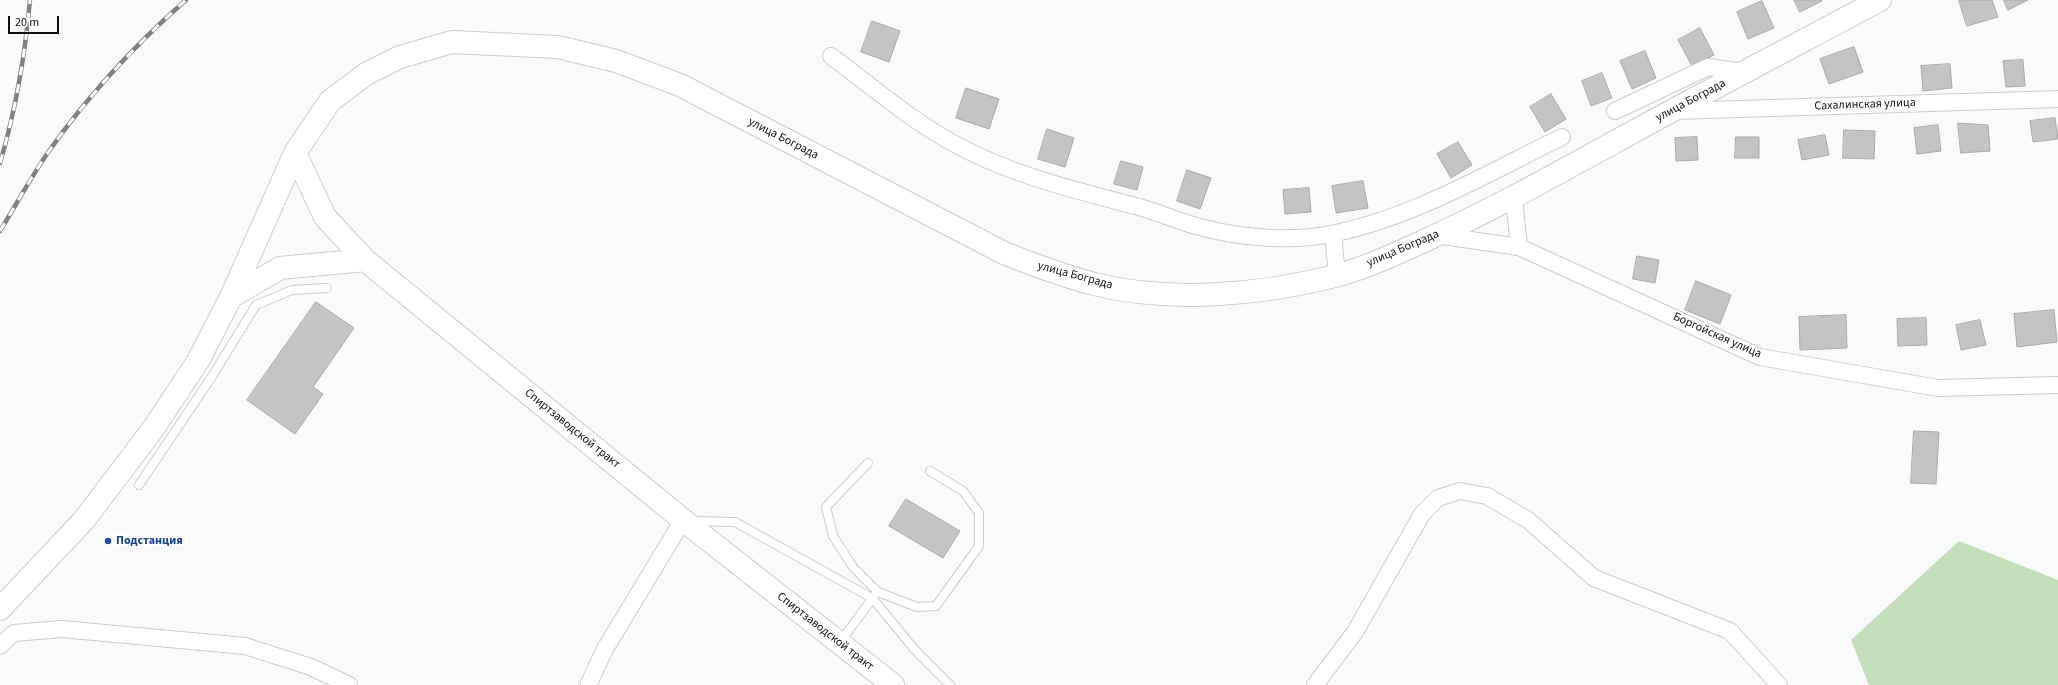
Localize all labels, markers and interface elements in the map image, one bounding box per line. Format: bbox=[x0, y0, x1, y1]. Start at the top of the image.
scale bar bbox=[10, 8, 61, 34]
text: 20 m bbox=[15, 14, 39, 31]
street label: улица Бограда bbox=[1654, 77, 1728, 125]
street label: Сахалинская улица bbox=[1814, 96, 1916, 114]
street label: улица Бограда bbox=[745, 115, 821, 163]
street label: улица Бограда bbox=[1365, 227, 1441, 271]
street label: улица Бограда bbox=[1036, 259, 1114, 293]
street label: Боргойская улица bbox=[1671, 310, 1763, 362]
street label: Спиртзаводской тракт bbox=[521, 386, 623, 472]
place label: Подстанция bbox=[116, 534, 183, 548]
marker: Подстанция bbox=[103, 536, 113, 546]
street label: Спиртзаводской тракт bbox=[774, 590, 876, 674]

